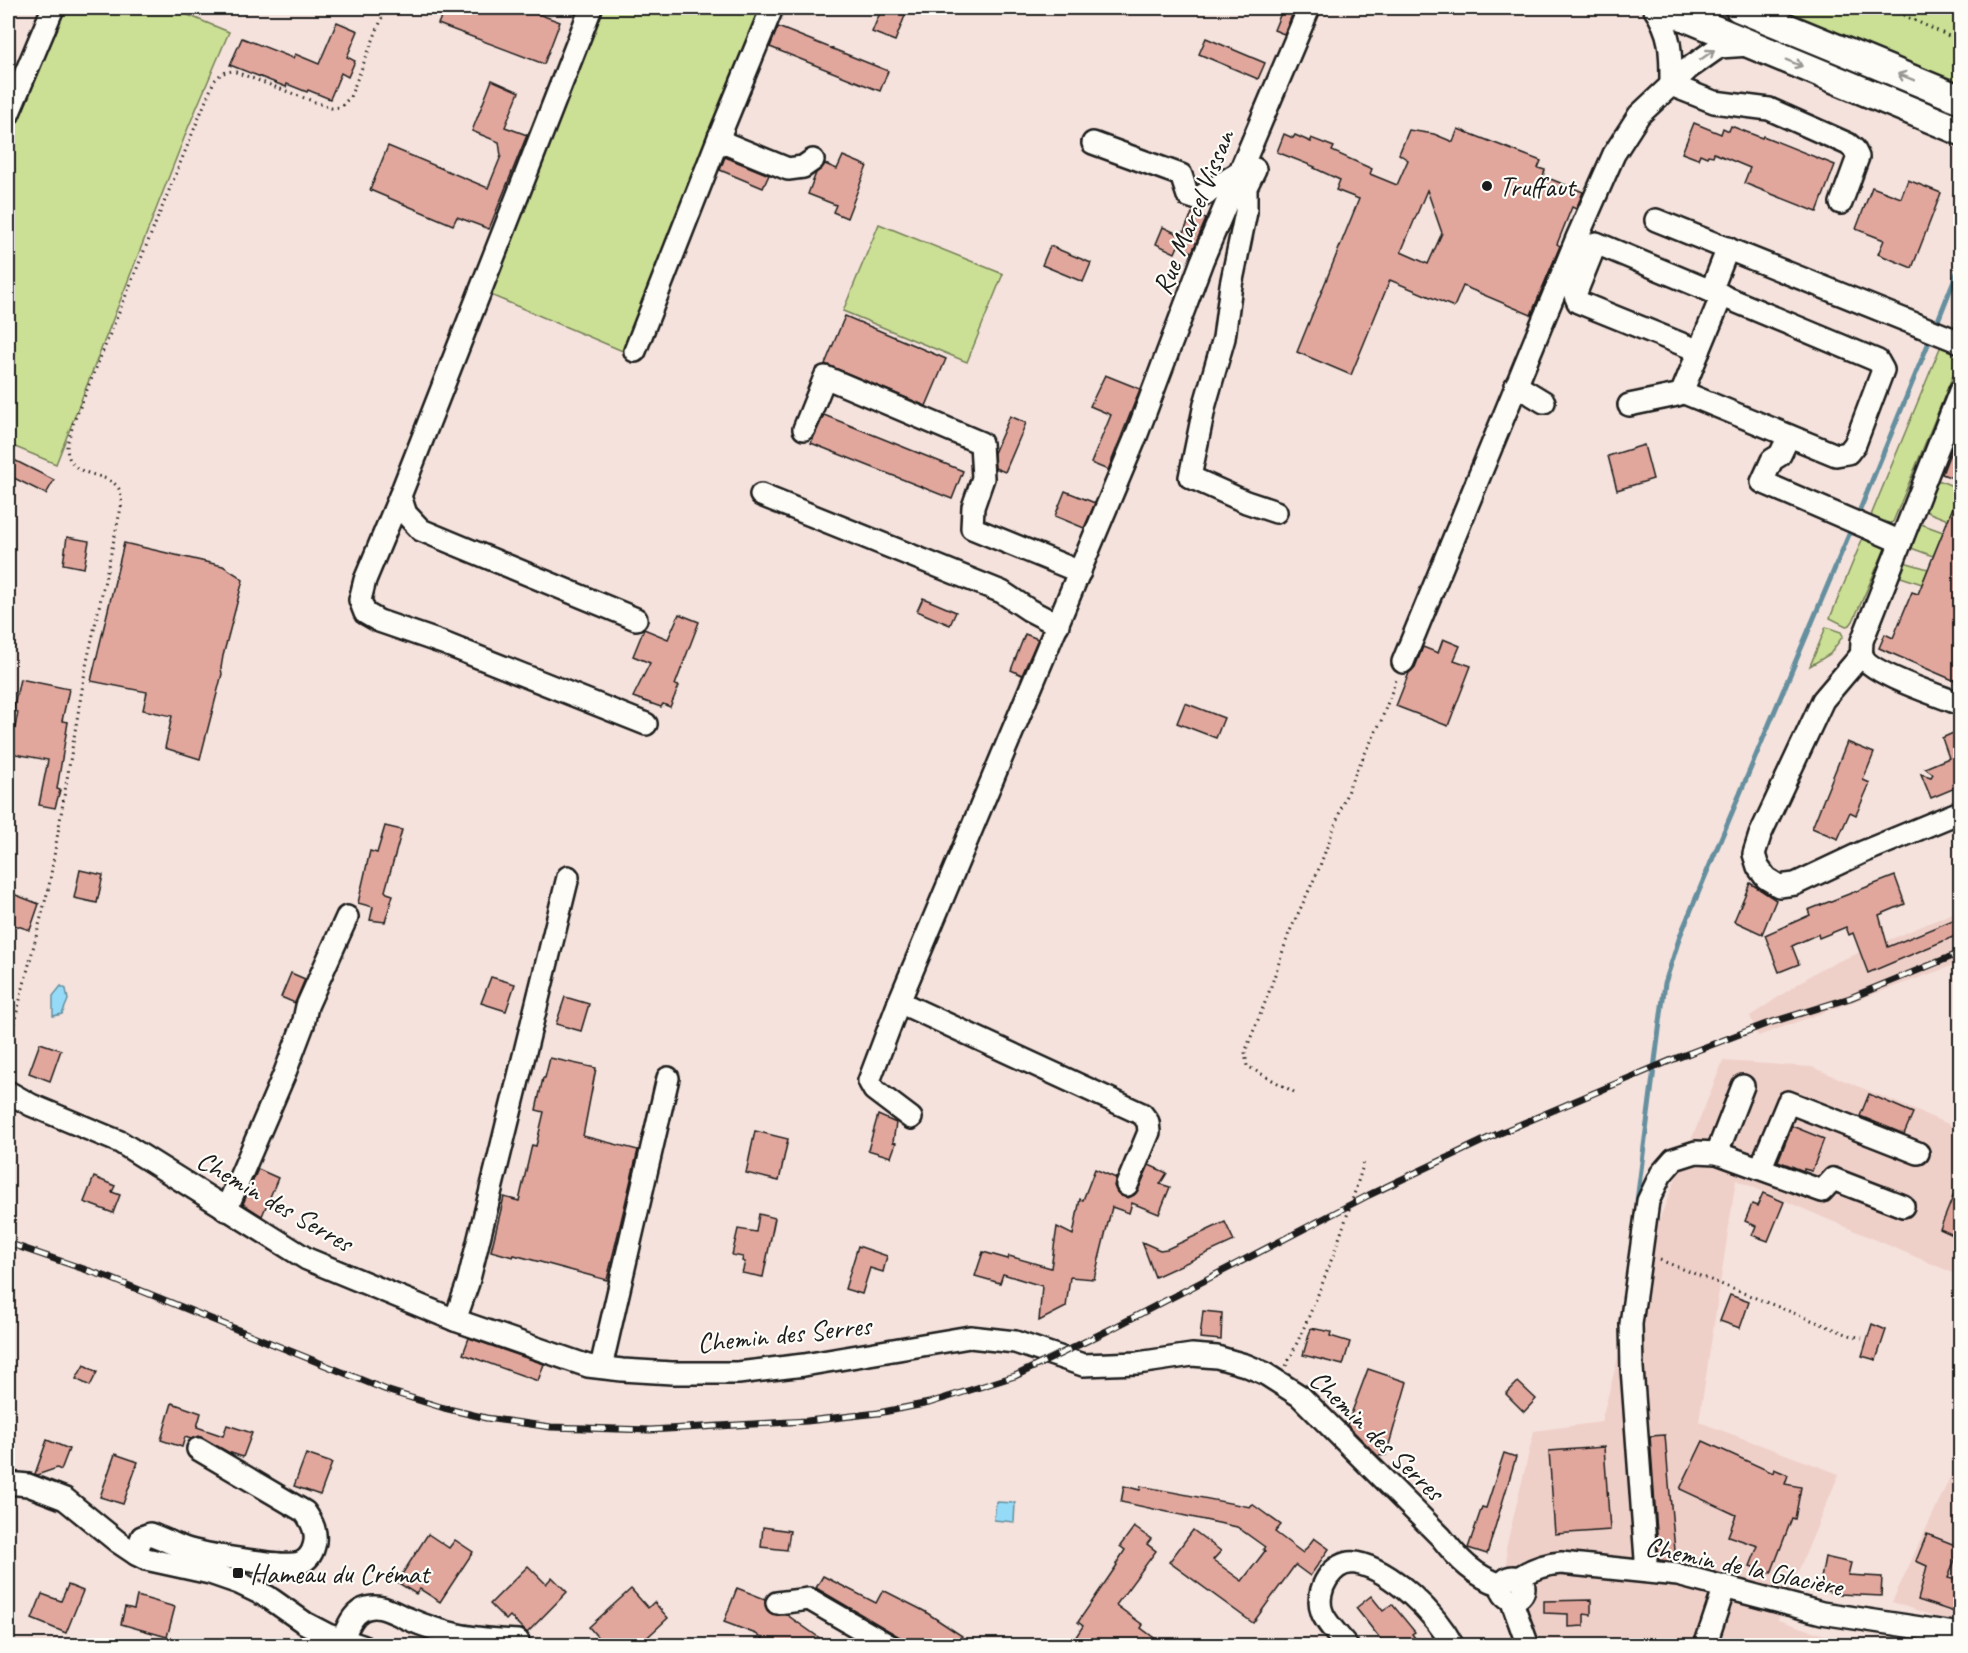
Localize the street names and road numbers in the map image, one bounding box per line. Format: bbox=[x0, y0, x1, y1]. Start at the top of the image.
street label: Rue Marcel Vissan bbox=[1144, 123, 1242, 300]
street label: Chemin des Serres bbox=[191, 1142, 361, 1261]
street label: Chemin des Serres bbox=[695, 1307, 875, 1361]
street label: Chemin des Serres bbox=[1302, 1362, 1454, 1510]
street label: Chemin de la Glacière bbox=[1642, 1528, 1848, 1604]

